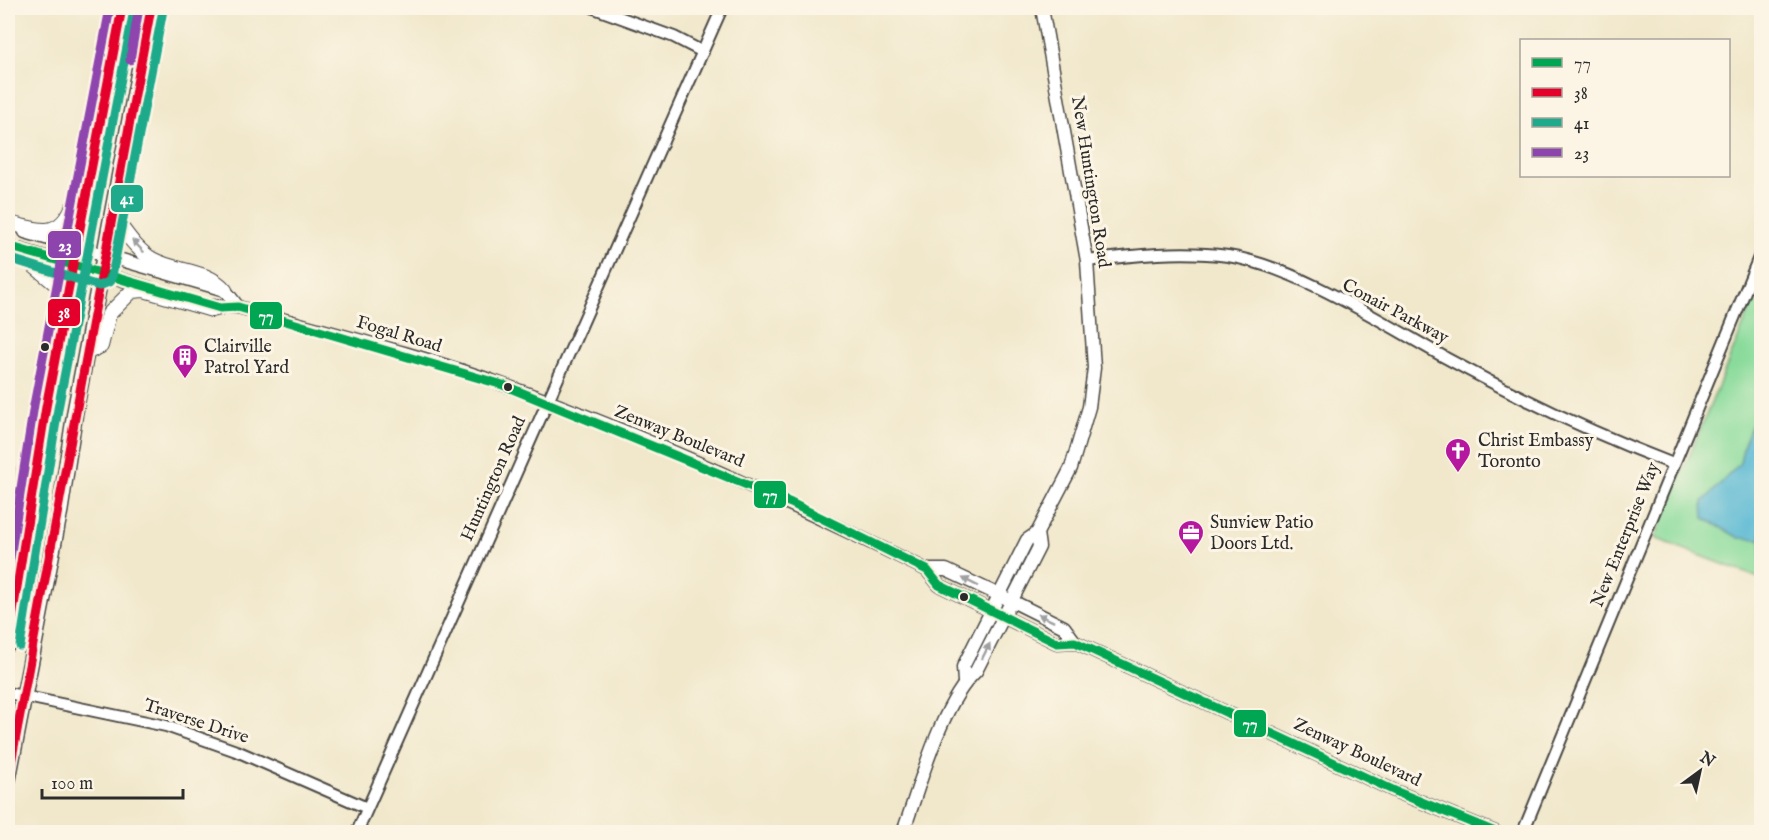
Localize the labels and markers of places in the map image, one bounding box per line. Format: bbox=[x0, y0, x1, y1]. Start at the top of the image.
place label: Clairville Patrol Yard bbox=[204, 336, 289, 380]
unlabelled marker bbox=[39, 341, 51, 353]
building icon: Clairville Patrol Yard bbox=[170, 342, 200, 380]
unlabelled marker bbox=[502, 381, 514, 393]
place label: Christ Embassy Toronto bbox=[1478, 430, 1594, 474]
church icon: Christ Embassy Toronto bbox=[1443, 436, 1473, 474]
place label: Sunview Patio Doors Ltd. bbox=[1210, 512, 1314, 556]
office icon: Sunview Patio Doors Ltd. bbox=[1176, 518, 1206, 556]
unlabelled marker bbox=[958, 591, 970, 603]

